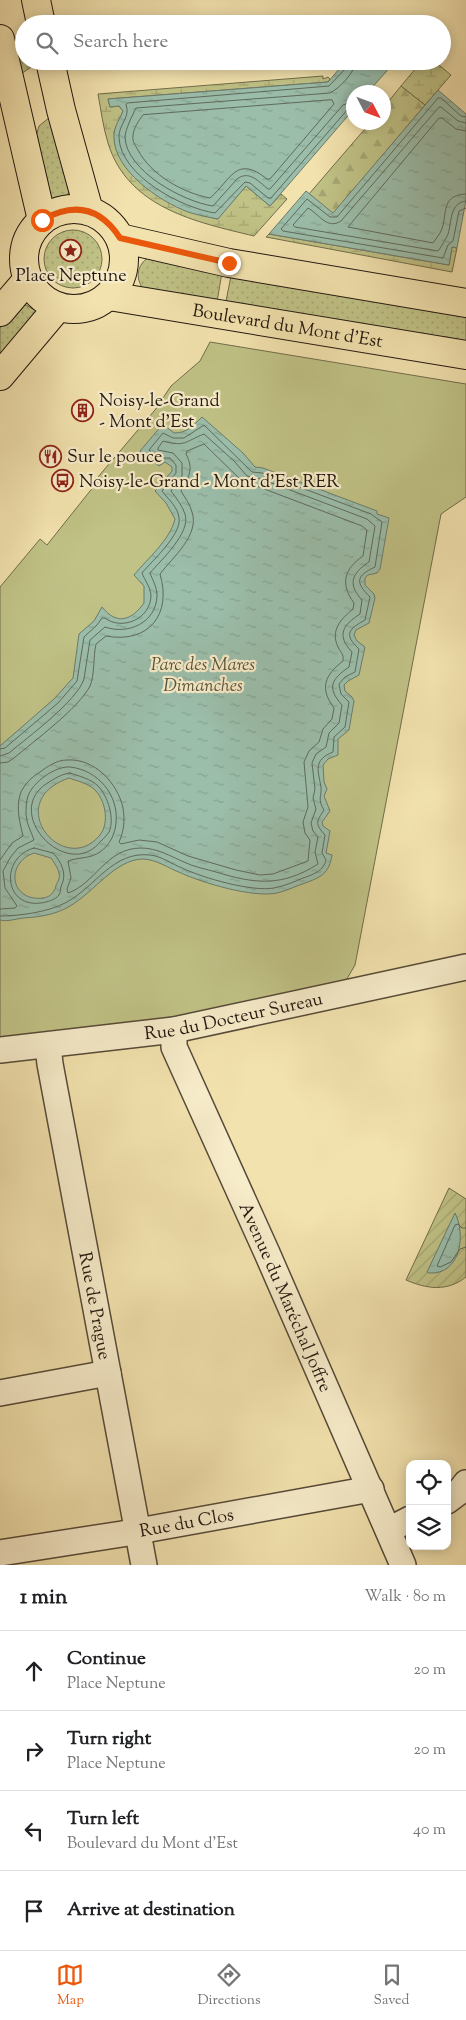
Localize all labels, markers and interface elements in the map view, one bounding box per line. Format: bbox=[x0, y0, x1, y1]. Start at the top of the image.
search box bbox=[15, 15, 451, 70]
icon: search bbox=[33, 29, 61, 57]
text: Search here bbox=[73, 29, 168, 56]
north arrow bbox=[346, 85, 391, 130]
route start bbox=[31, 209, 54, 232]
place icon: Place Neptune bbox=[59, 238, 83, 262]
route end bbox=[218, 252, 241, 275]
place label: Place Neptune bbox=[15, 264, 127, 290]
street label: Boulevard du Mont d'Est bbox=[190, 299, 384, 356]
place label: Noisy-le-Grand - Mont d'Est bbox=[99, 389, 220, 436]
building icon: Noisy-le-Grand - Mont d'Est bbox=[71, 398, 95, 422]
restaurant icon: Sur le pouce bbox=[39, 444, 63, 468]
place label: Sur le pouce bbox=[67, 445, 162, 471]
bus stop icon: Noisy-le-Grand - Mont d'Est RER bbox=[51, 469, 75, 493]
place label: Noisy-le-Grand - Mont d'Est RER bbox=[79, 470, 339, 496]
park label: Parc des Mares Dimanches bbox=[151, 653, 255, 700]
street label: Rue du Docteur Sureau bbox=[143, 987, 325, 1048]
street label: Avenue du Maréchal Joffre bbox=[231, 1199, 337, 1397]
street label: Rue de Prague bbox=[71, 1250, 116, 1362]
map controls bbox=[406, 1460, 451, 1550]
button: locate bbox=[406, 1460, 451, 1505]
street label: Rue du Clos bbox=[138, 1503, 236, 1546]
button: layers bbox=[406, 1505, 451, 1550]
text: 1 min bbox=[20, 1583, 67, 1613]
text: Walk · 80 m bbox=[364, 1586, 446, 1609]
text: Continue bbox=[67, 1646, 146, 1673]
icon: ahead bbox=[20, 1657, 48, 1685]
text: 20 m bbox=[413, 1659, 446, 1682]
text: Place Neptune bbox=[67, 1673, 166, 1696]
text: Turn right bbox=[67, 1726, 151, 1753]
icon: right bbox=[20, 1737, 48, 1765]
text: 20 m bbox=[413, 1739, 446, 1762]
text: Place Neptune bbox=[67, 1753, 166, 1776]
text: Turn left bbox=[67, 1806, 139, 1833]
icon: left bbox=[20, 1817, 48, 1845]
text: 40 m bbox=[413, 1819, 446, 1842]
text: Boulevard du Mont d'Est bbox=[67, 1833, 238, 1856]
icon: arrive bbox=[20, 1897, 48, 1925]
text: Arrive at destination bbox=[67, 1897, 235, 1924]
tab: Map bbox=[56, 1961, 84, 2011]
tab: Directions bbox=[197, 1961, 261, 2011]
tab: Saved bbox=[374, 1961, 409, 2011]

